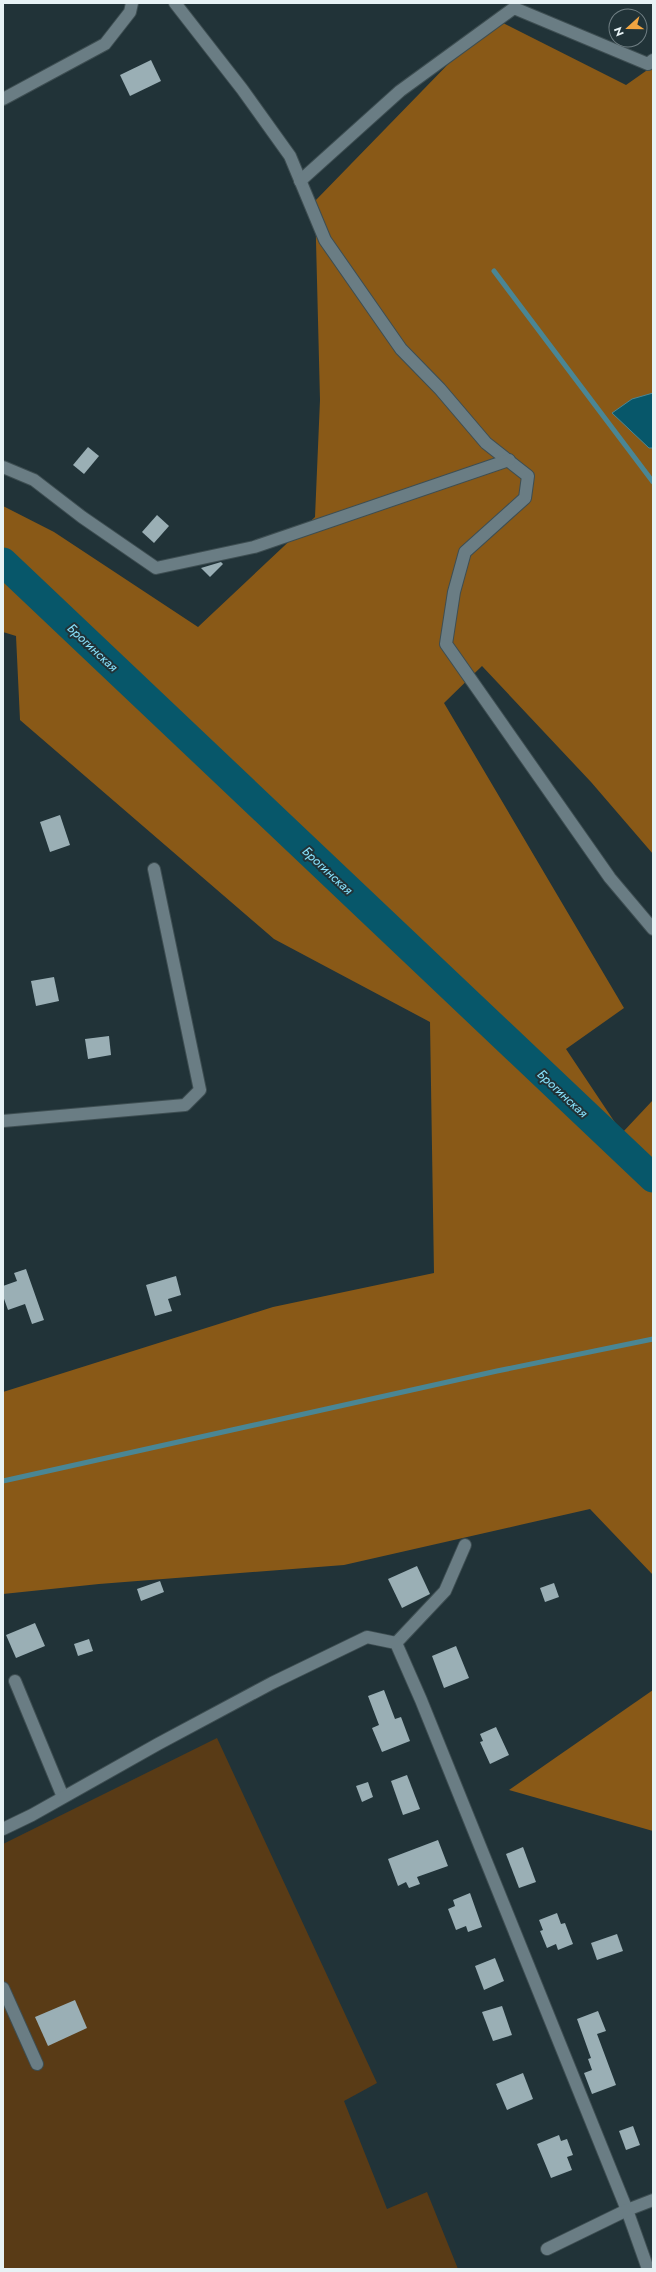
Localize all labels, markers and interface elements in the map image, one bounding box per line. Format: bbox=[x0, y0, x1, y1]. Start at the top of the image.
north arrow bbox=[608, 8, 648, 48]
text: N bbox=[610, 25, 628, 39]
water label: Брогинская bbox=[63, 619, 123, 676]
water label: Брогинская bbox=[298, 842, 358, 899]
water label: Брогинская bbox=[533, 1065, 593, 1122]

